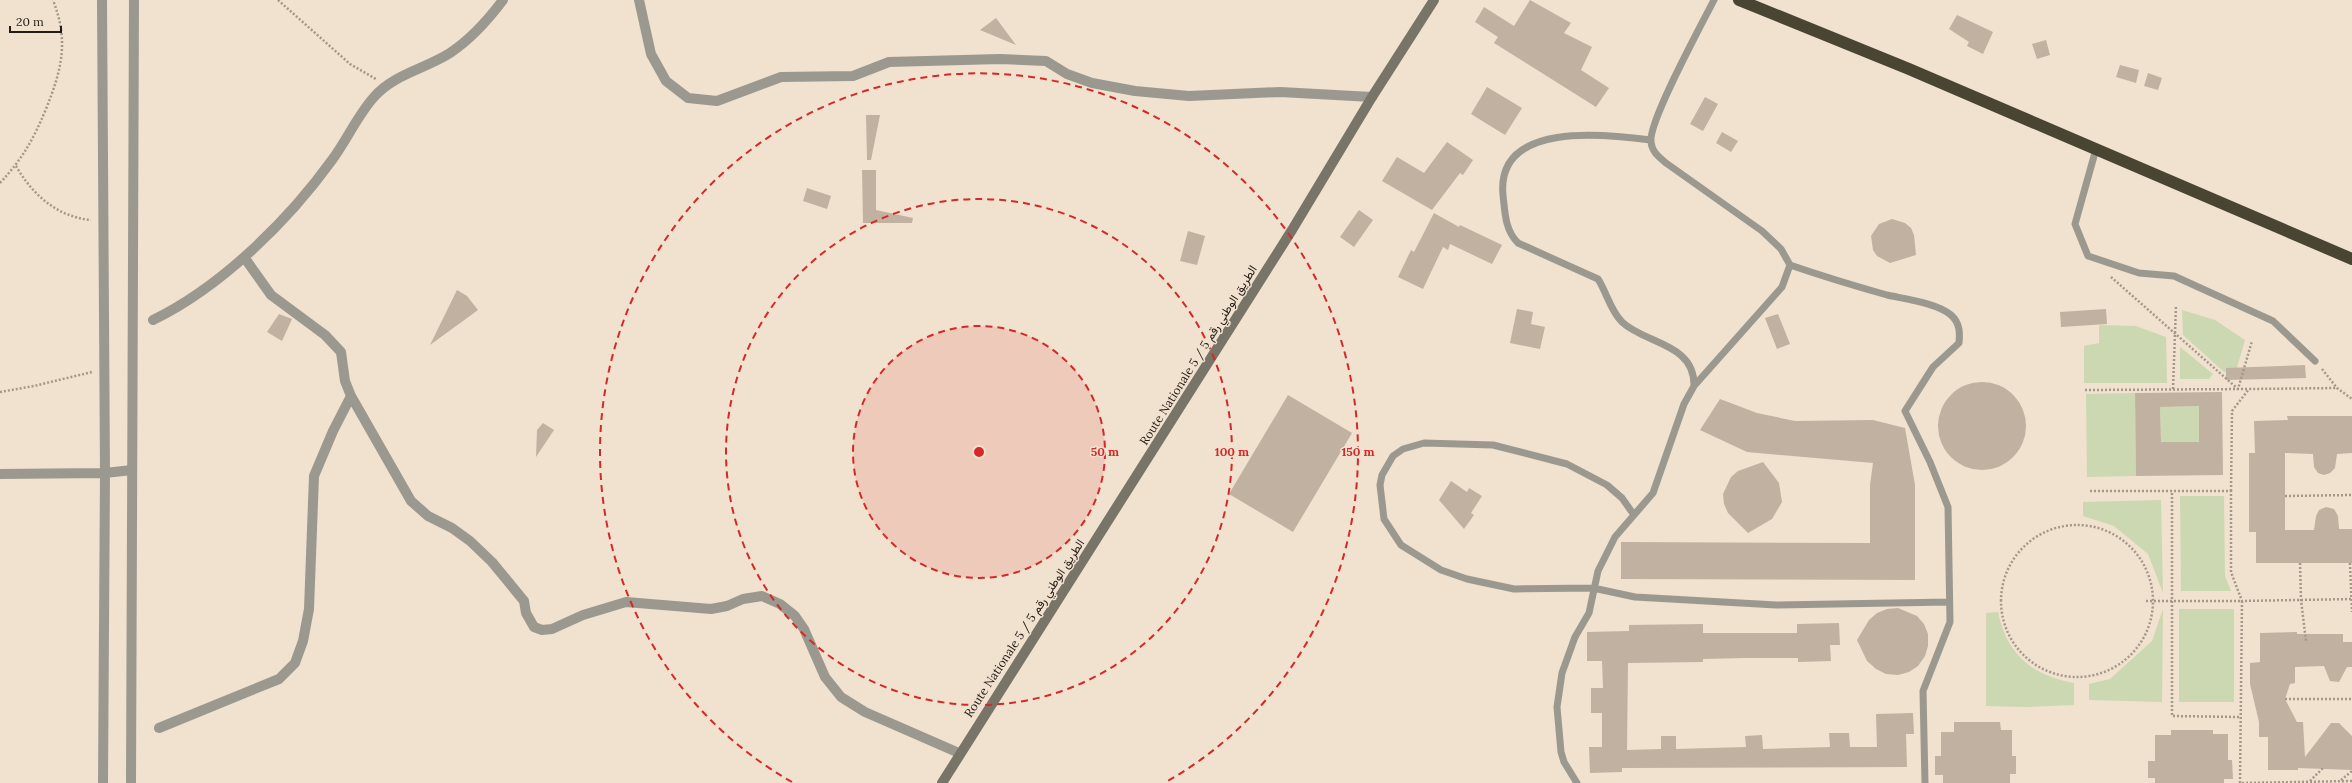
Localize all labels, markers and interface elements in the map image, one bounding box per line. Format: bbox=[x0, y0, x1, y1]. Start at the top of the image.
scale bar bbox=[10, 8, 61, 34]
text: 20 m bbox=[16, 14, 44, 29]
street label: Route Nationale 5 / الطريق الوطني رقم 5 bbox=[1136, 262, 1262, 449]
text: 50 m bbox=[1091, 444, 1119, 459]
text: 100 m bbox=[1215, 444, 1249, 459]
text: 150 m bbox=[1341, 444, 1375, 459]
centre of rings bbox=[972, 445, 986, 459]
street label: Route Nationale 5 / الطريق الوطني رقم 5 bbox=[961, 536, 1090, 721]

